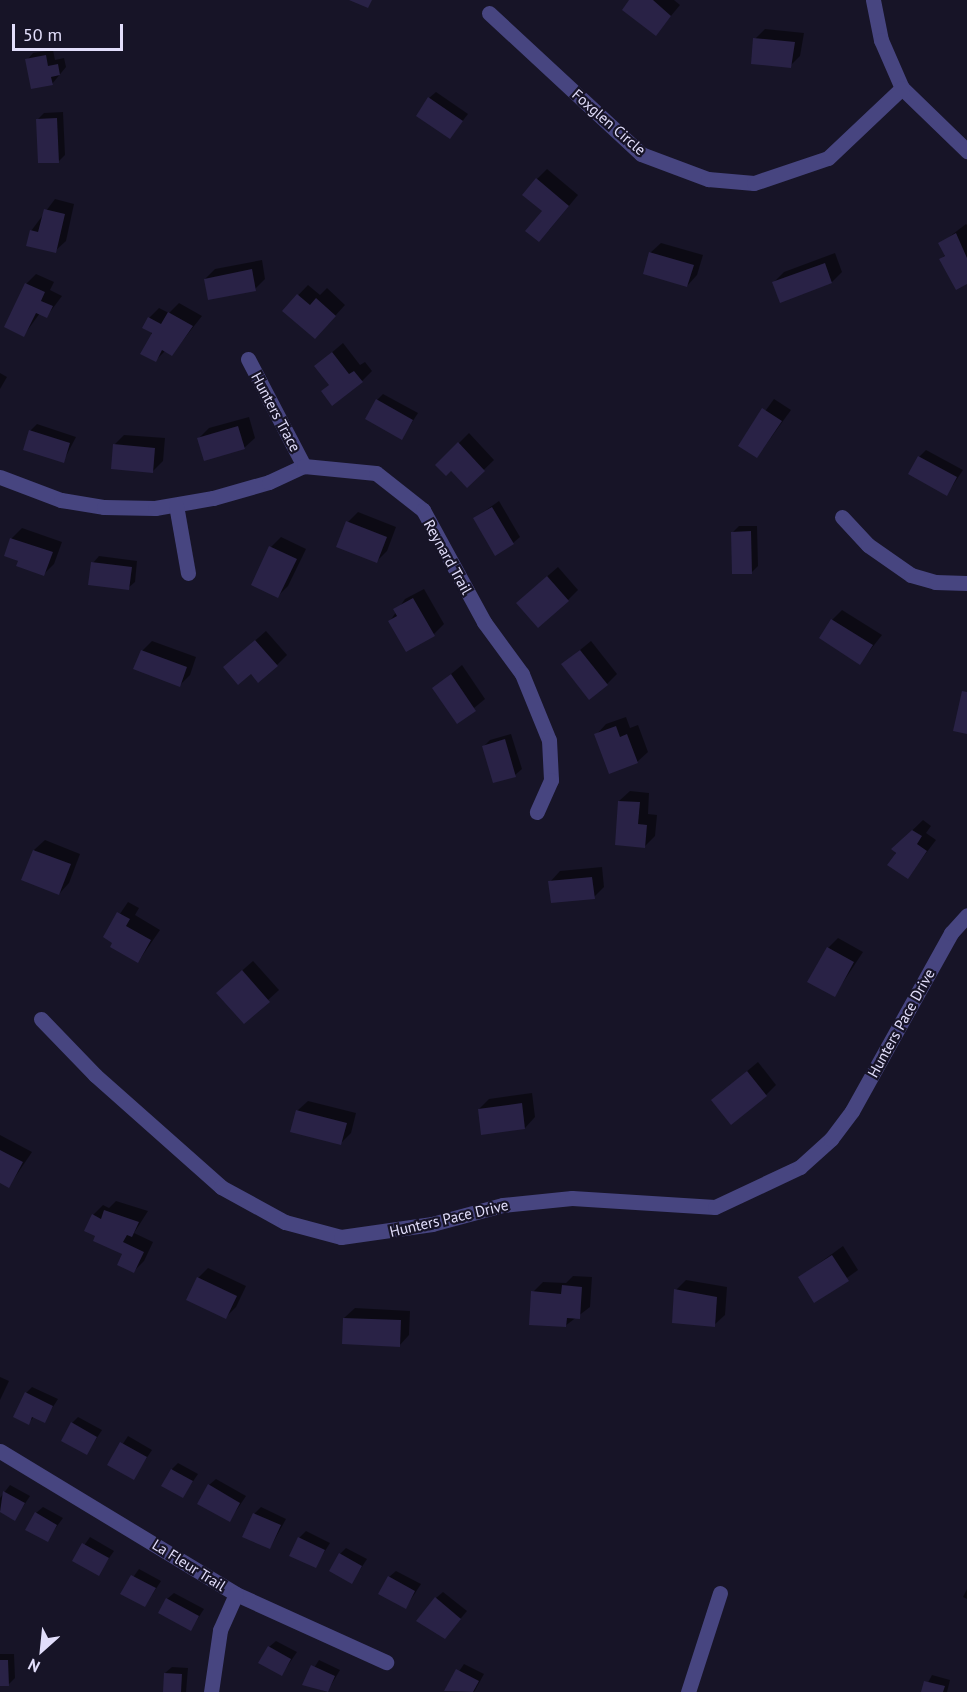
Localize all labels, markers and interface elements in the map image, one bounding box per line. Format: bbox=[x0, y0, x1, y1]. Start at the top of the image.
scale bar bbox=[15, 12, 126, 50]
text: 50 m bbox=[23, 23, 62, 46]
street label: Foxglen Circle bbox=[569, 85, 649, 159]
street label: Hunters Trace bbox=[247, 369, 305, 455]
street label: Reynard Trail bbox=[420, 516, 476, 598]
street label: Hunters Pace Drive bbox=[864, 966, 938, 1080]
street label: Hunters Pace Drive bbox=[388, 1196, 510, 1240]
street label: La Fleur Trail bbox=[149, 1535, 229, 1595]
north arrow bbox=[12, 1620, 72, 1680]
text: N bbox=[25, 1655, 43, 1677]

